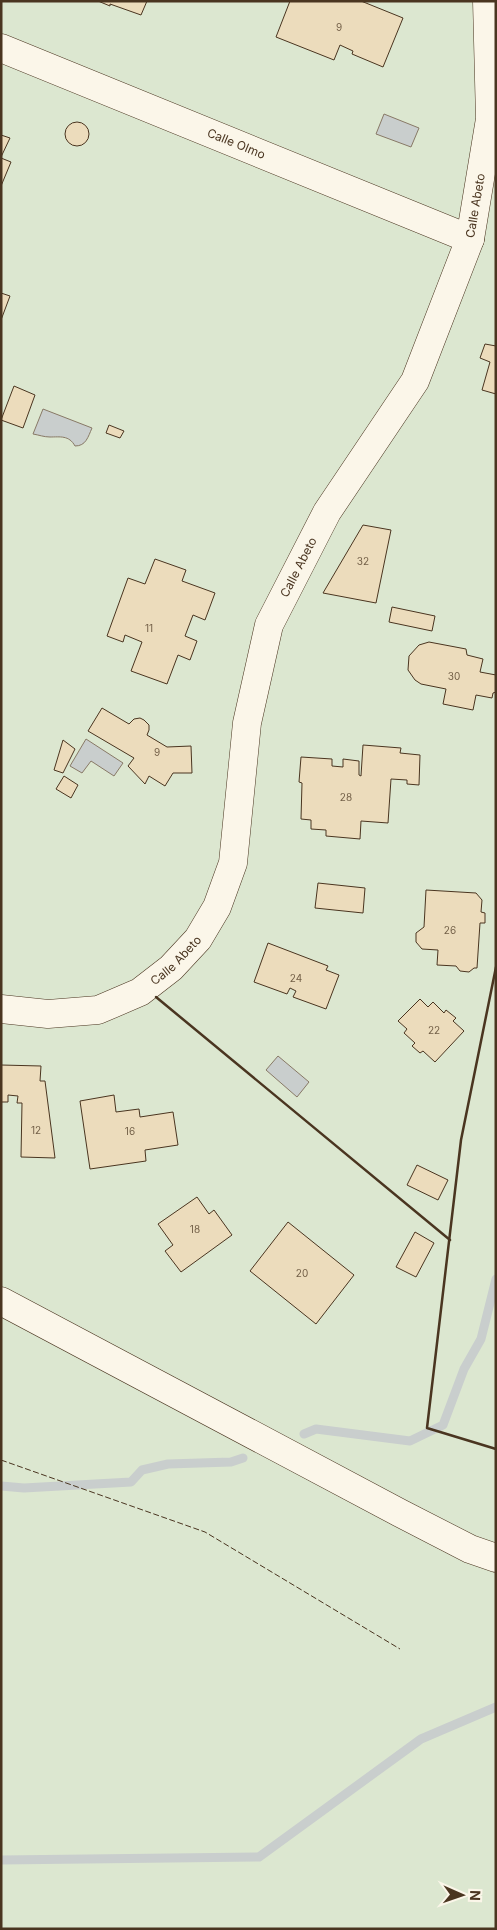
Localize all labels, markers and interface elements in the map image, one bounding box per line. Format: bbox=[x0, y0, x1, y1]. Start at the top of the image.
house number: 9 bbox=[336, 21, 342, 33]
street label: Calle Olmo bbox=[205, 125, 268, 162]
street label: Calle Abeto bbox=[462, 172, 488, 239]
street label: Calle Abeto bbox=[277, 535, 320, 600]
house number: 32 bbox=[357, 555, 369, 567]
house number: 11 bbox=[145, 622, 153, 634]
house number: 30 bbox=[448, 670, 460, 682]
house number: 9 bbox=[154, 746, 160, 758]
house number: 28 bbox=[340, 791, 352, 803]
house number: 26 bbox=[444, 924, 456, 936]
street label: Calle Abeto bbox=[147, 932, 204, 988]
house number: 24 bbox=[290, 972, 302, 984]
house number: 22 bbox=[428, 1024, 440, 1036]
house number: 12 bbox=[31, 1124, 41, 1136]
house number: 16 bbox=[125, 1125, 135, 1137]
house number: 18 bbox=[190, 1223, 200, 1235]
house number: 20 bbox=[296, 1267, 308, 1279]
north arrow bbox=[437, 1870, 487, 1920]
text: N bbox=[467, 1890, 484, 1901]

